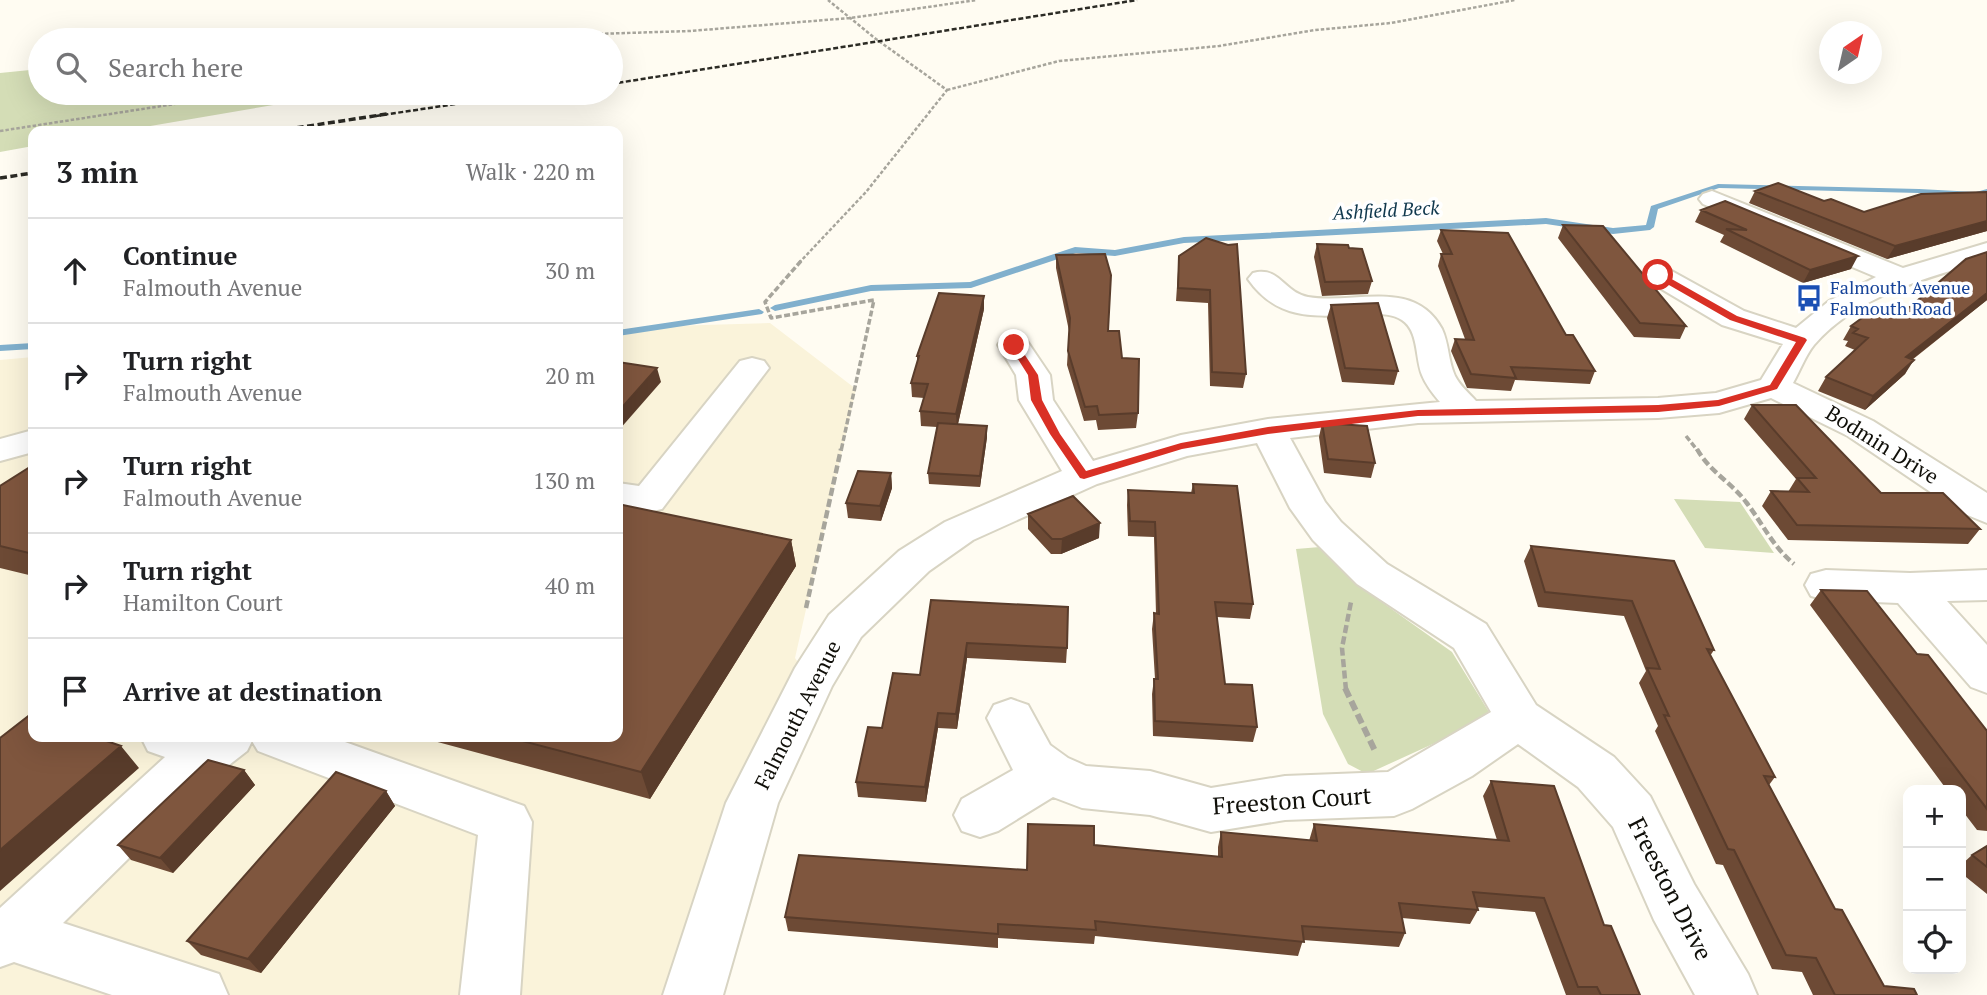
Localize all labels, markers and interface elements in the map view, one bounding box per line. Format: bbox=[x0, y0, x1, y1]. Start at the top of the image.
north arrow bbox=[1819, 21, 1882, 84]
search box bbox=[28, 28, 623, 105]
icon: search bbox=[52, 48, 90, 86]
text: Search here bbox=[108, 50, 243, 84]
text: 3 min bbox=[56, 152, 138, 192]
text: Walk · 220 m bbox=[466, 156, 595, 187]
water label: Ashfield Beck bbox=[1331, 194, 1441, 225]
text: Continue bbox=[123, 238, 237, 272]
icon: ahead bbox=[56, 252, 94, 290]
text: 30 m bbox=[545, 255, 595, 286]
route start bbox=[1642, 259, 1673, 290]
text: Falmouth Avenue bbox=[123, 272, 302, 303]
place label: Falmouth Avenue Falmouth Road bbox=[1830, 275, 1970, 320]
bus stop icon: Falmouth Avenue Falmouth Road bbox=[1794, 283, 1824, 313]
route end bbox=[998, 329, 1029, 360]
text: Turn right bbox=[123, 343, 252, 377]
icon: right bbox=[56, 357, 94, 395]
text: 20 m bbox=[545, 360, 595, 391]
text: Falmouth Avenue bbox=[123, 377, 302, 408]
street label: Bodmin Drive bbox=[1821, 398, 1944, 490]
text: Turn right bbox=[123, 448, 252, 482]
icon: right bbox=[56, 462, 94, 500]
text: 130 m bbox=[533, 465, 595, 496]
text: Falmouth Avenue bbox=[123, 482, 302, 513]
text: Turn right bbox=[123, 553, 252, 587]
icon: right bbox=[56, 567, 94, 605]
text: 40 m bbox=[545, 570, 595, 601]
text: Hamilton Court bbox=[123, 587, 283, 618]
street label: Falmouth Avenue bbox=[747, 635, 847, 794]
icon: arrive bbox=[56, 672, 94, 710]
text: Arrive at destination bbox=[123, 674, 382, 708]
street label: Freeston Court bbox=[1211, 778, 1373, 822]
map controls bbox=[1903, 785, 1966, 974]
button: + bbox=[1903, 785, 1966, 848]
street label: Freeston Drive bbox=[1621, 812, 1721, 965]
button: − bbox=[1903, 848, 1966, 911]
button: locate bbox=[1903, 911, 1966, 974]

